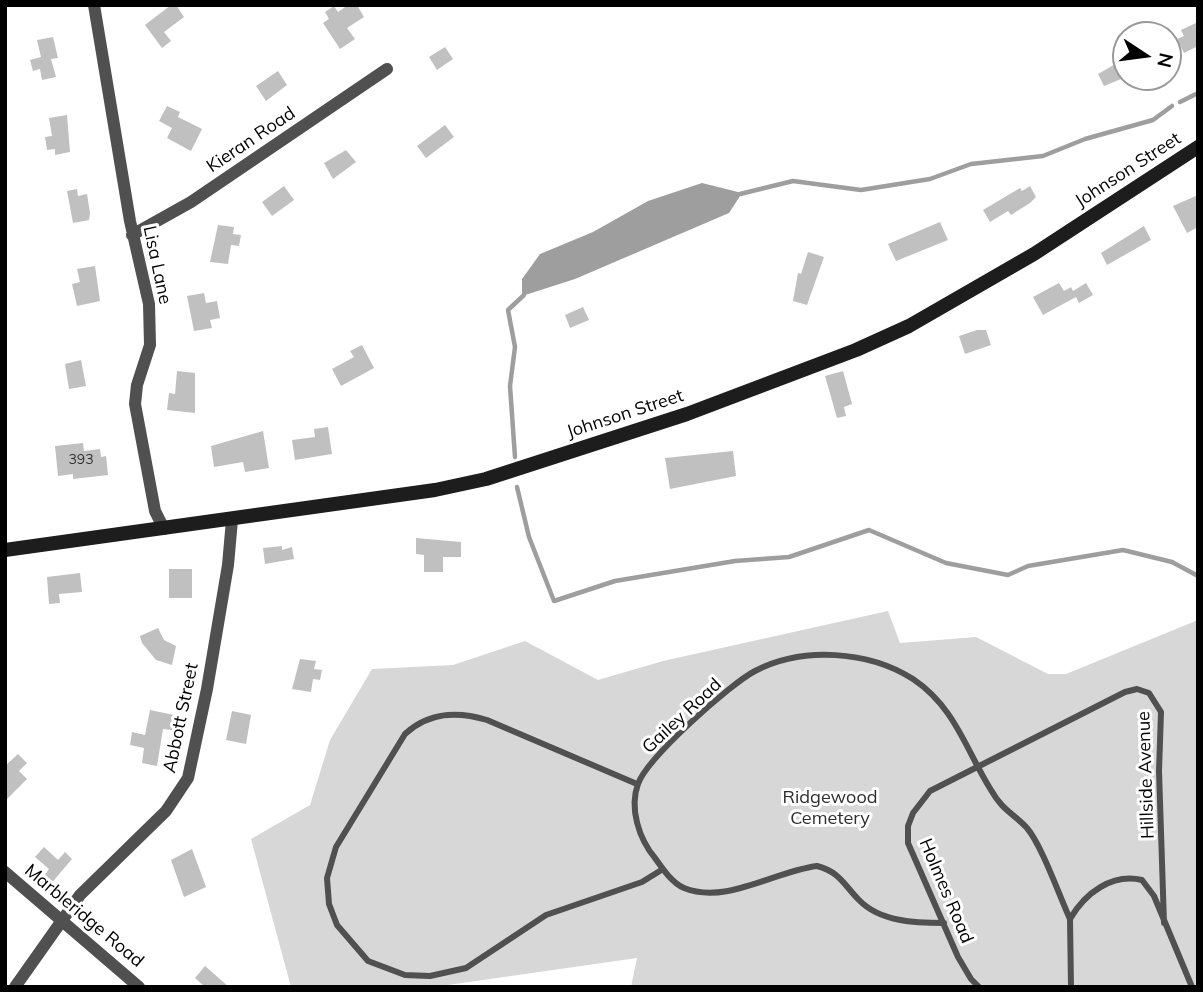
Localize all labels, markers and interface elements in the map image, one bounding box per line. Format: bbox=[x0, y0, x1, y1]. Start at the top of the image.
north arrow bbox=[1112, 21, 1182, 91]
text: N bbox=[1152, 51, 1179, 70]
street label: Kieran Road bbox=[203, 102, 299, 178]
street label: Johnson Street bbox=[1071, 128, 1185, 212]
street label: Lisa Lane bbox=[138, 224, 176, 306]
street label: Johnson Street bbox=[564, 385, 686, 443]
house number: 393 bbox=[68, 452, 94, 468]
street label: Abbott Street bbox=[159, 661, 203, 775]
street label: Gailey Road bbox=[638, 674, 726, 758]
street label: Hillside Avenue bbox=[1133, 711, 1159, 839]
park label: Ridgewood Cemetery bbox=[783, 787, 877, 830]
street label: Holmes Road bbox=[914, 835, 978, 947]
street label: Marbleridge Road bbox=[20, 860, 148, 972]

